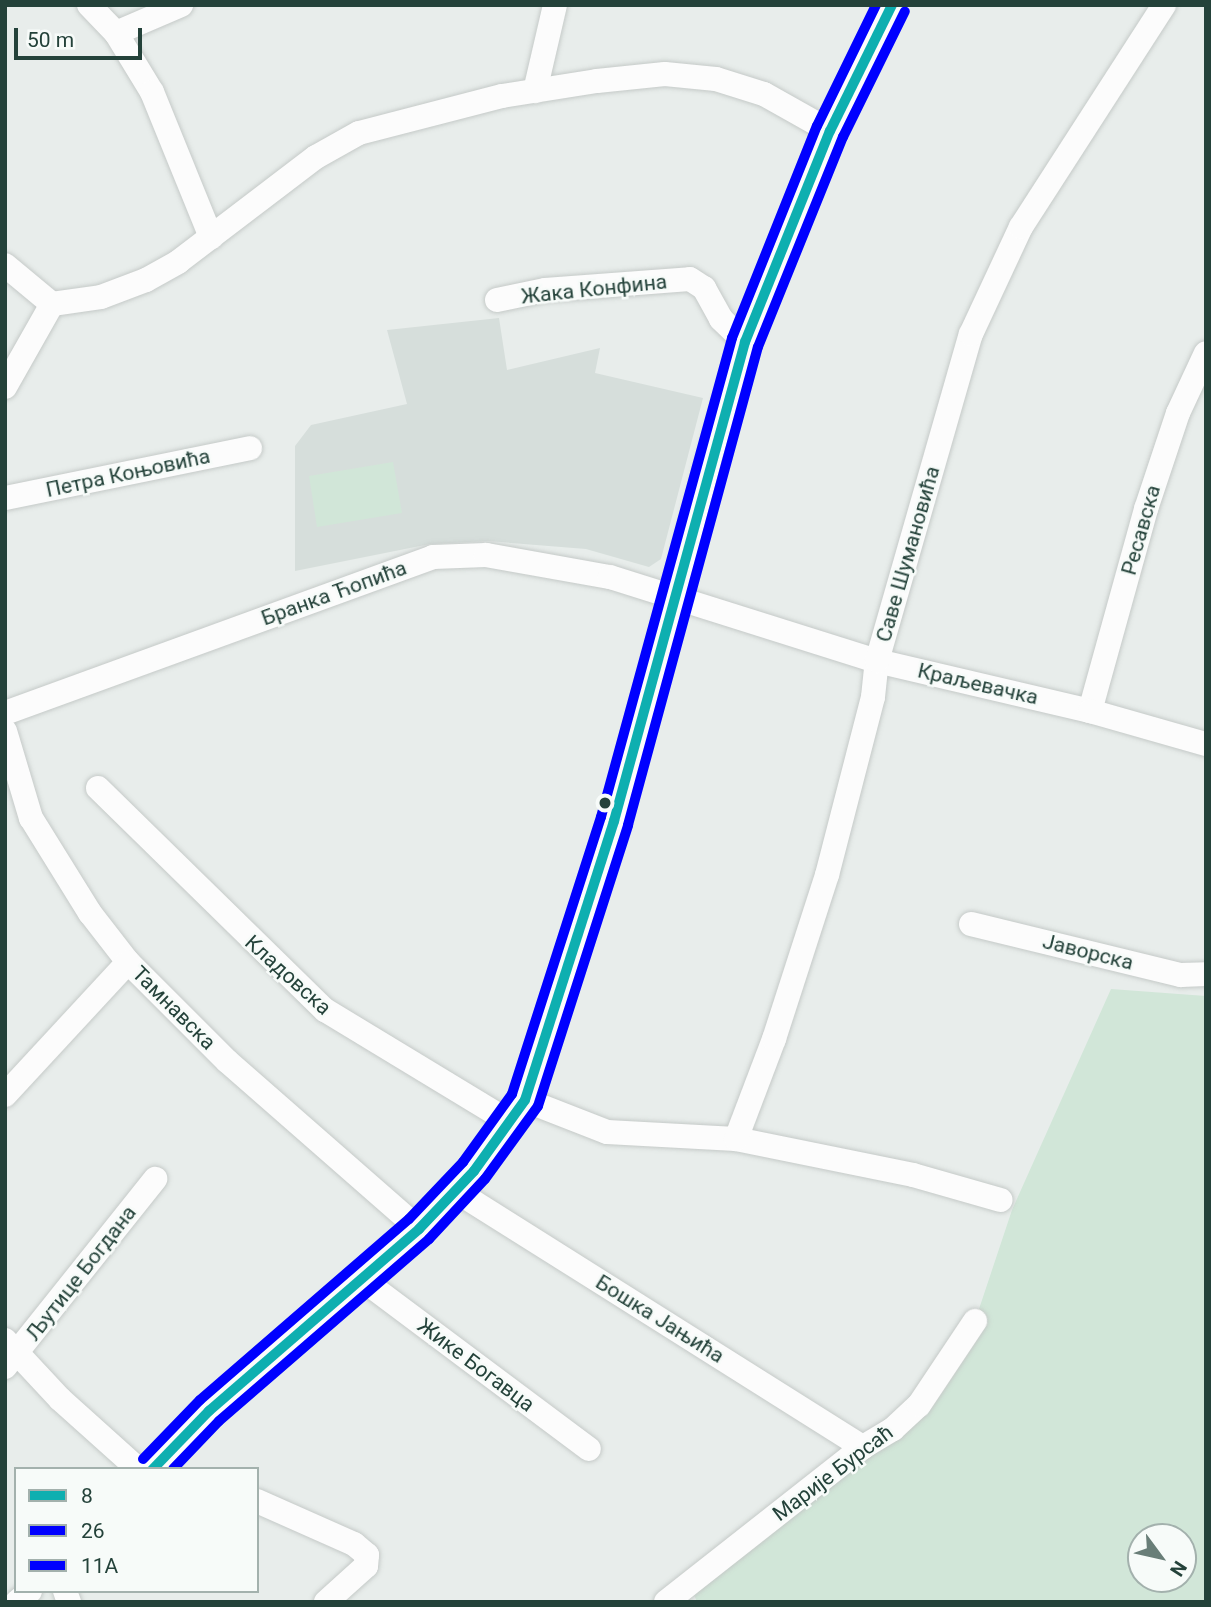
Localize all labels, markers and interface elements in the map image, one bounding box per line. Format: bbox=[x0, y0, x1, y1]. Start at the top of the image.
scale bar bbox=[18, 14, 145, 58]
text: 50 m bbox=[27, 28, 74, 52]
street label: Жака Конфина bbox=[520, 269, 668, 309]
street label: Петра Коњовића bbox=[44, 443, 212, 503]
street label: Саве Шумановића bbox=[871, 463, 945, 645]
street label: Ресавска bbox=[1116, 482, 1166, 578]
street label: Бранка Ћопића bbox=[258, 555, 410, 631]
street label: Краљевачка bbox=[915, 658, 1041, 710]
unlabelled marker bbox=[598, 796, 612, 810]
street label: Јаворска bbox=[1040, 929, 1136, 975]
street label: Кладовска bbox=[240, 930, 336, 1020]
street label: Тамнавска bbox=[127, 961, 221, 1055]
street label: Љутице Богдана bbox=[20, 1200, 142, 1346]
street label: Бошка Јањића bbox=[591, 1269, 729, 1369]
street label: Жике Богавца bbox=[412, 1313, 540, 1417]
street label: Марије Бурсаћ bbox=[768, 1420, 898, 1526]
legend bbox=[14, 1467, 259, 1593]
text: 8 bbox=[81, 1484, 93, 1508]
text: 26 bbox=[81, 1519, 105, 1543]
north arrow bbox=[1127, 1523, 1197, 1593]
text: 11А bbox=[81, 1554, 118, 1578]
text: N bbox=[1165, 1557, 1192, 1581]

